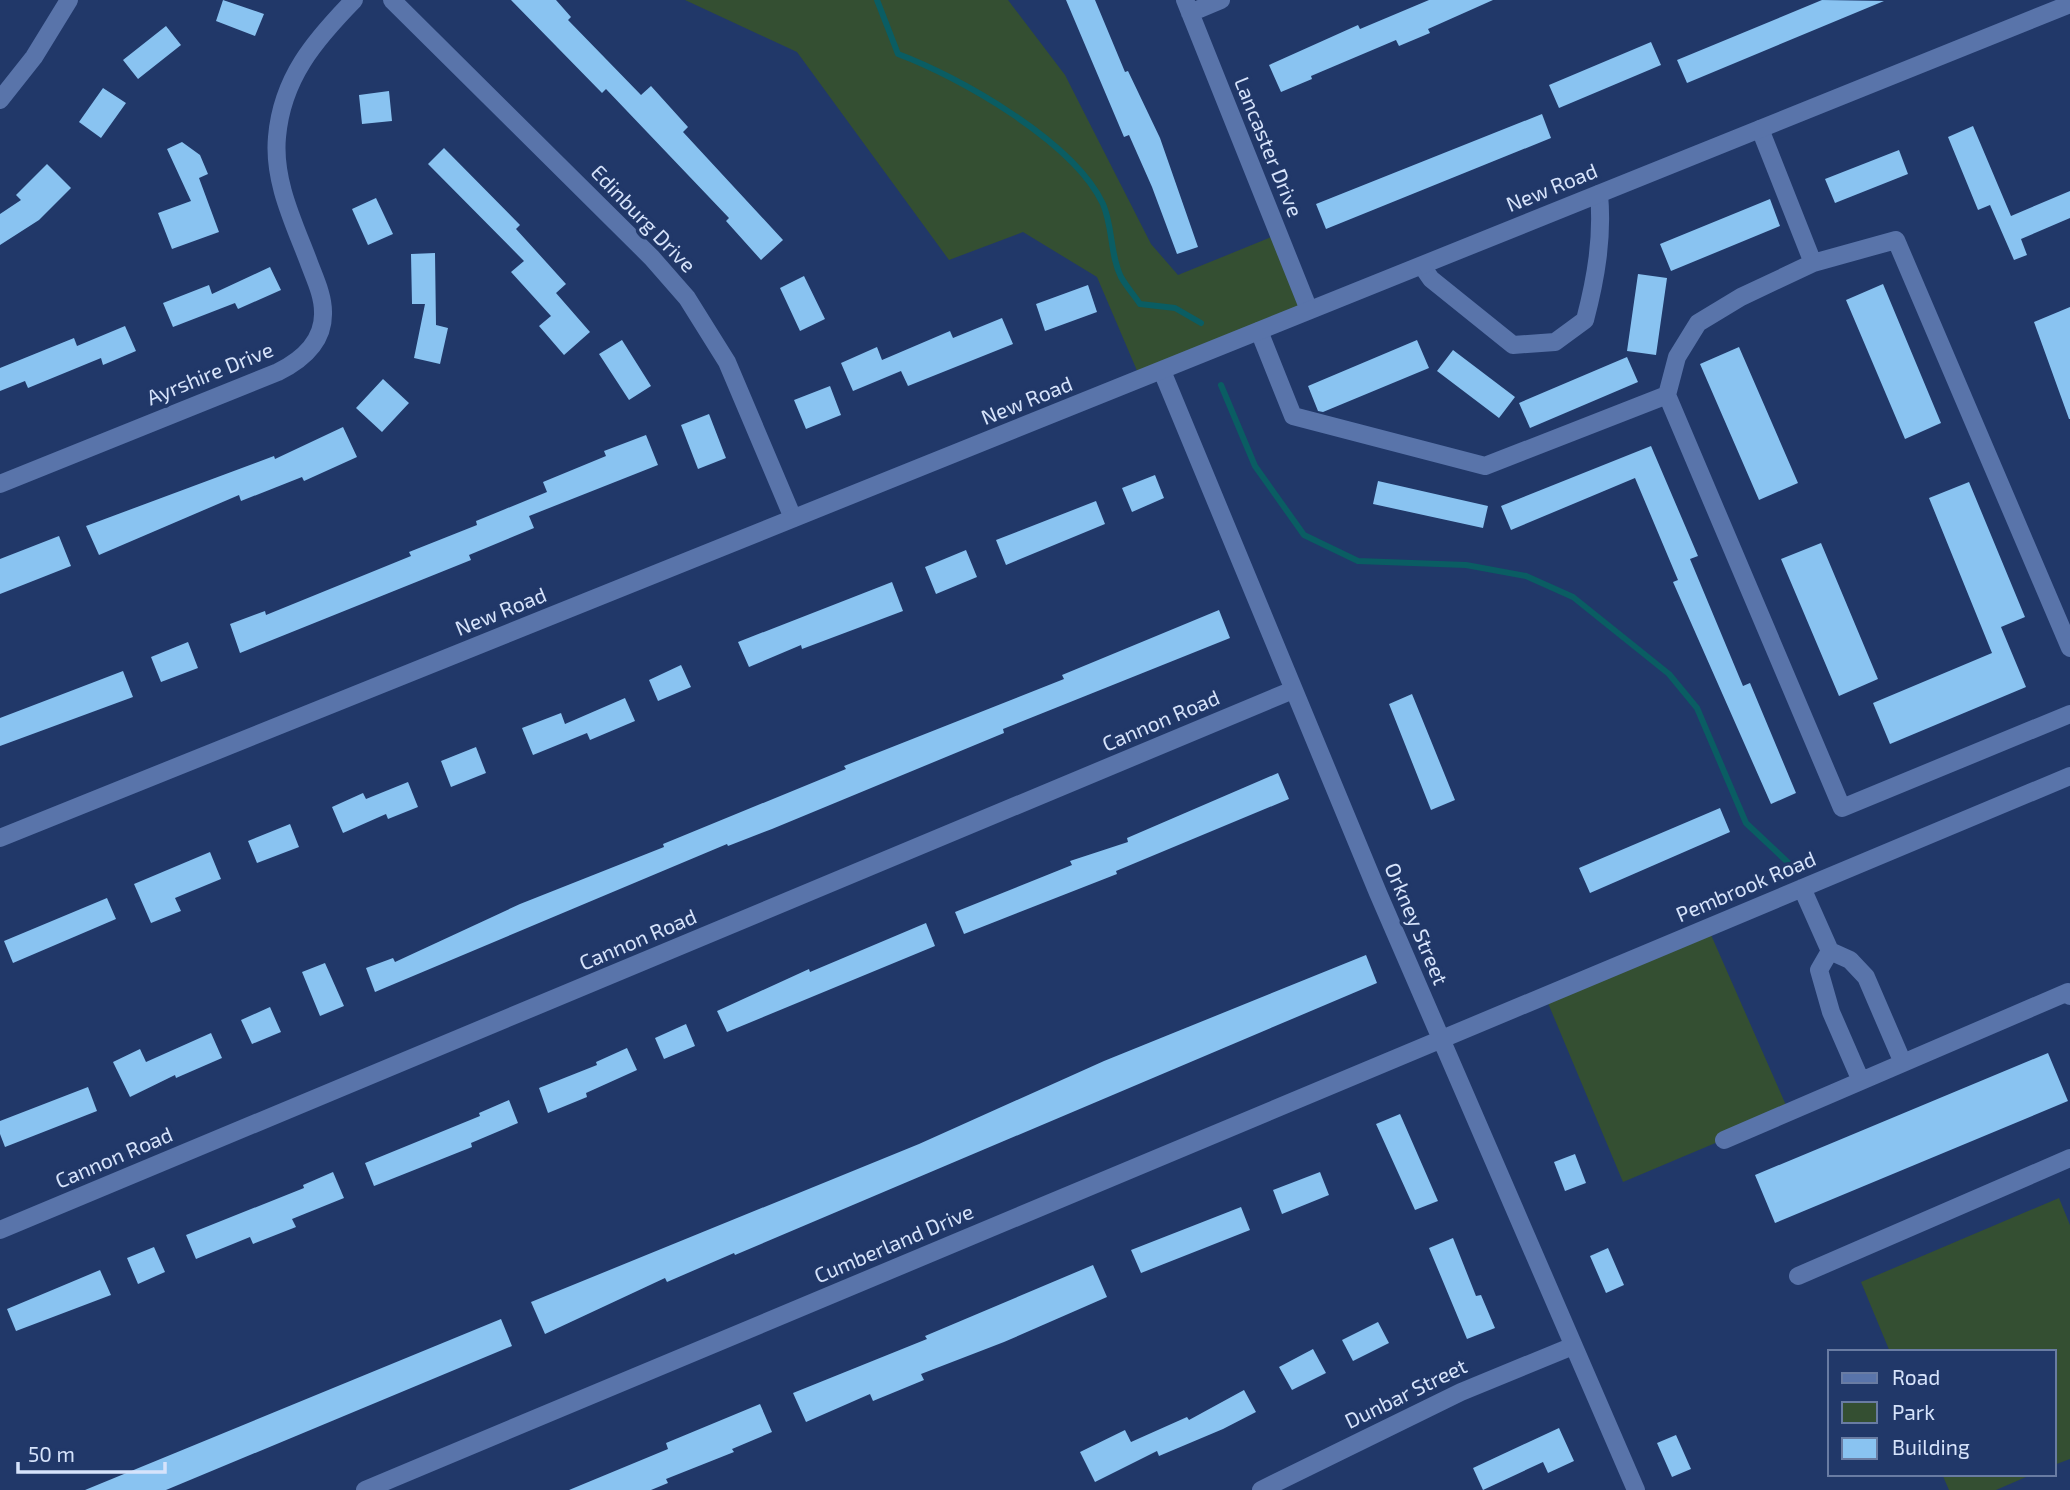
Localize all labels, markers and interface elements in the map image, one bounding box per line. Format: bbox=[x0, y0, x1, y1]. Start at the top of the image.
street label: Lancaster Drive bbox=[1230, 73, 1309, 220]
street label: New Road bbox=[1502, 157, 1601, 216]
street label: Edinburg Drive bbox=[587, 159, 702, 277]
street label: Ayrshire Drive bbox=[143, 336, 276, 409]
street label: New Road bbox=[977, 370, 1076, 429]
street label: New Road bbox=[451, 581, 550, 640]
street label: Cannon Road bbox=[1098, 684, 1223, 756]
street label: Pembrook Road bbox=[1672, 845, 1819, 926]
street label: Orkney Street bbox=[1380, 859, 1454, 988]
street label: Cannon Road bbox=[575, 903, 700, 975]
street label: Cannon Road bbox=[51, 1121, 176, 1193]
street label: Cumberland Drive bbox=[810, 1198, 977, 1287]
legend bbox=[1828, 1350, 2056, 1476]
street label: Dunbar Street bbox=[1340, 1352, 1470, 1433]
text: Road bbox=[1892, 1364, 1940, 1389]
text: Park bbox=[1892, 1399, 1935, 1424]
scale bar bbox=[18, 1430, 164, 1474]
text: Building bbox=[1892, 1434, 1970, 1459]
text: 50 m bbox=[28, 1441, 75, 1466]

